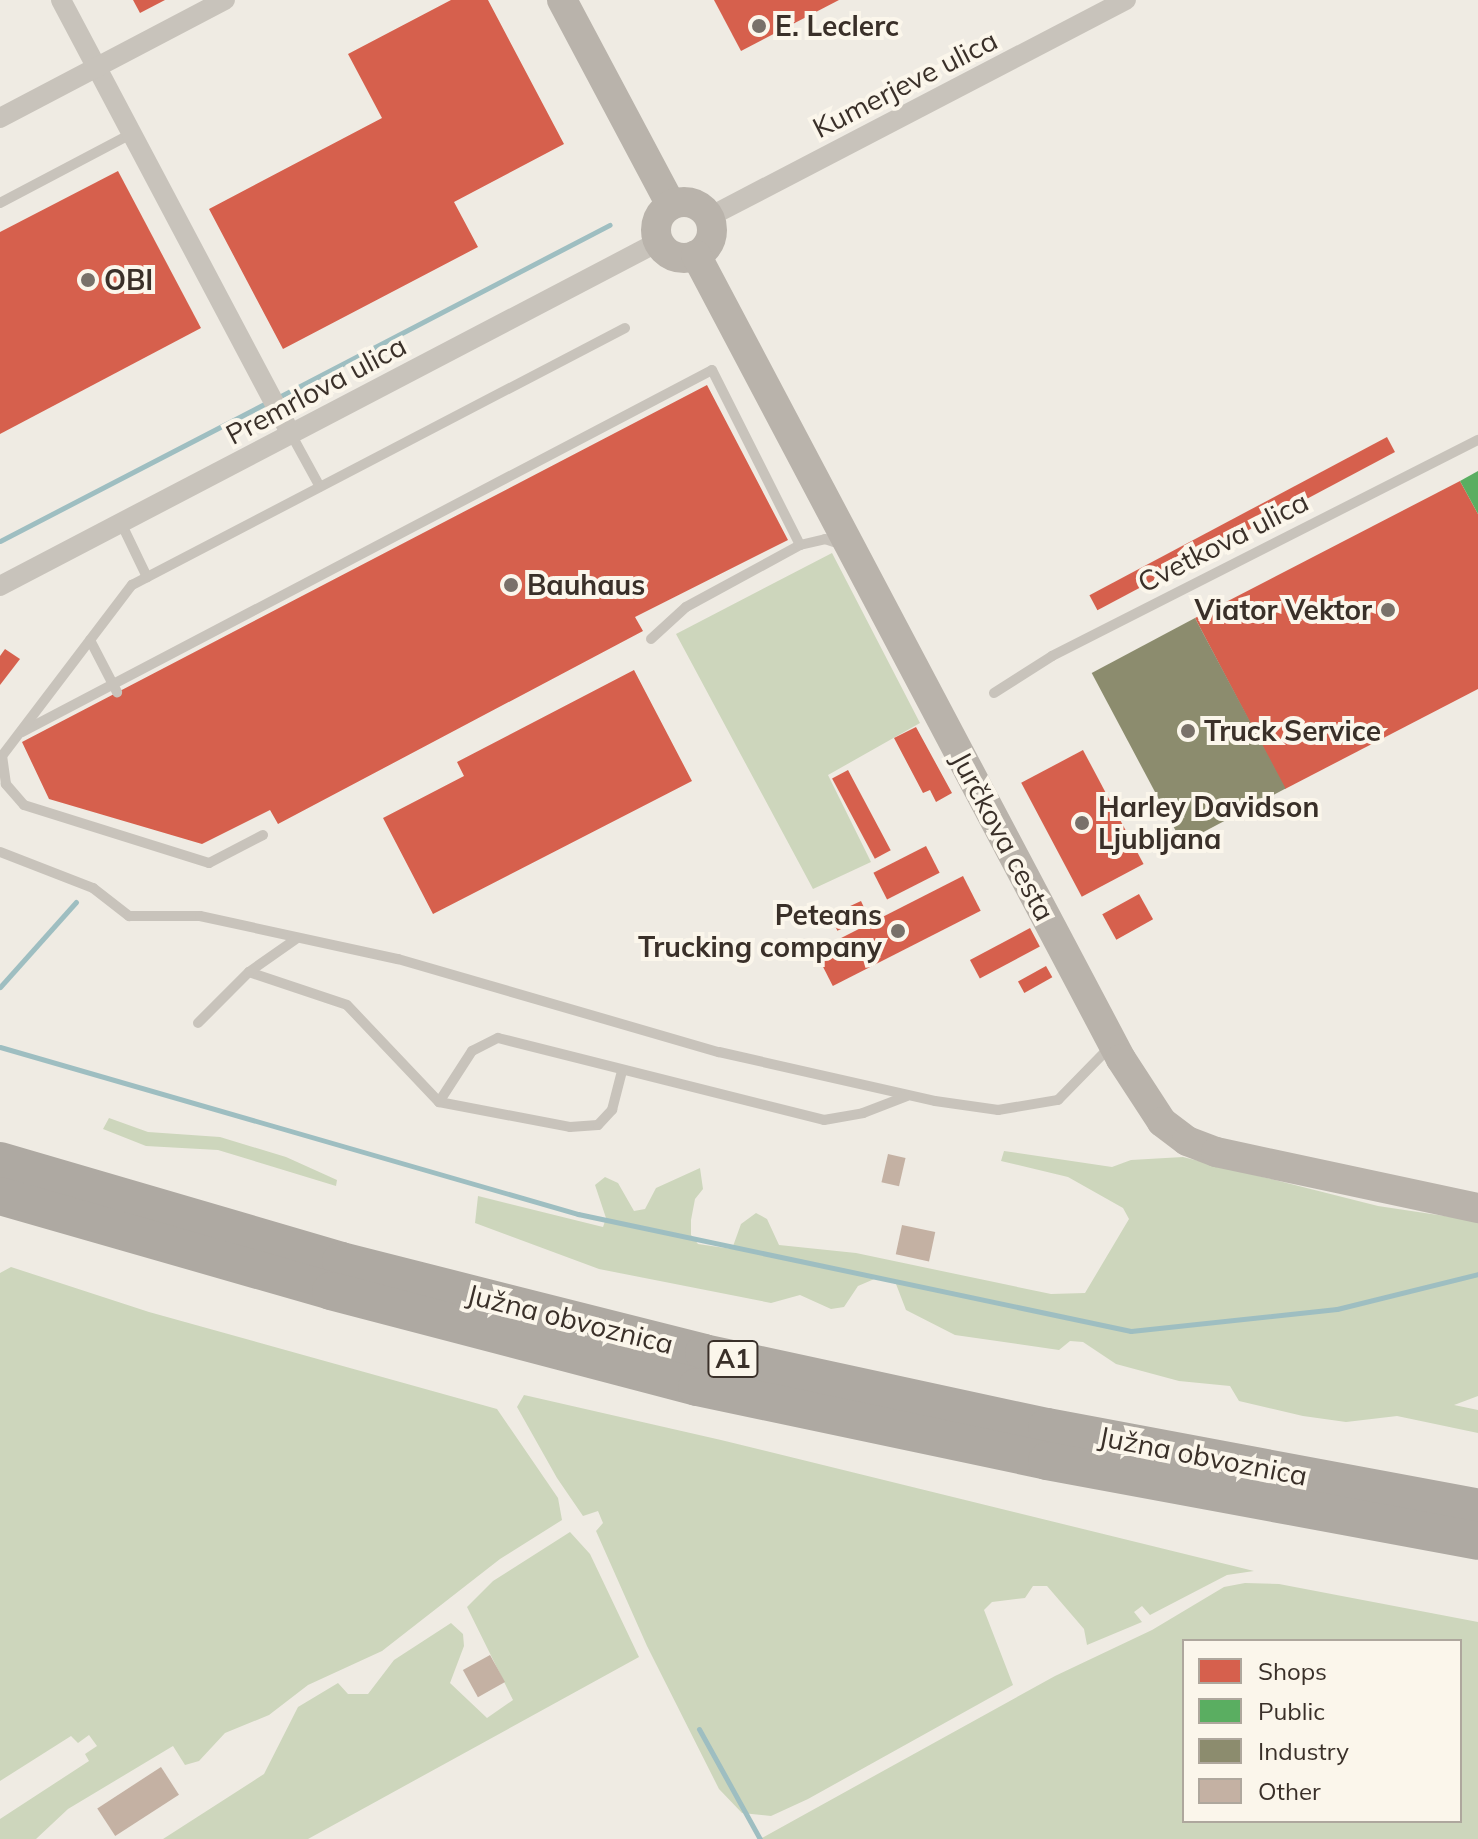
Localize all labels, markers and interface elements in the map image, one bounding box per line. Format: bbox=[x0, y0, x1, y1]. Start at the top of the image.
place label: E. Leclerc bbox=[775, 9, 899, 43]
marker: E. Leclerc bbox=[750, 17, 768, 35]
street label: Kumerjeve ulica bbox=[807, 23, 1003, 145]
place label: OBI bbox=[104, 263, 153, 297]
marker: OBI bbox=[79, 271, 97, 289]
street label: Premrlova ulica bbox=[220, 328, 412, 452]
street label: Cvetkova ulica bbox=[1132, 485, 1314, 599]
place label: Bauhaus bbox=[527, 568, 645, 602]
marker: Bauhaus bbox=[502, 576, 520, 594]
place label: Viator Vektor bbox=[1195, 593, 1372, 627]
marker: Viator Vektor bbox=[1379, 601, 1397, 619]
place label: Truck Service bbox=[1204, 714, 1381, 748]
marker: Truck Service bbox=[1179, 722, 1197, 740]
street label: Jurčkova cesta bbox=[944, 746, 1062, 926]
place label: Harley Davidson Ljubljana bbox=[1098, 790, 1319, 856]
marker: Harley Davidson Ljubljana bbox=[1073, 814, 1091, 832]
place label: Peteans Trucking company bbox=[638, 898, 882, 964]
marker: Peteans Trucking company bbox=[889, 922, 907, 940]
street label: Južna obvoznica bbox=[463, 1277, 677, 1361]
road number: A1 bbox=[707, 1337, 759, 1381]
street label: Južna obvoznica bbox=[1096, 1419, 1310, 1493]
legend bbox=[1182, 1639, 1462, 1823]
text: Shops bbox=[1258, 1656, 1327, 1686]
text: Public bbox=[1258, 1696, 1325, 1726]
text: Industry bbox=[1258, 1736, 1349, 1766]
text: Other bbox=[1258, 1776, 1321, 1806]

